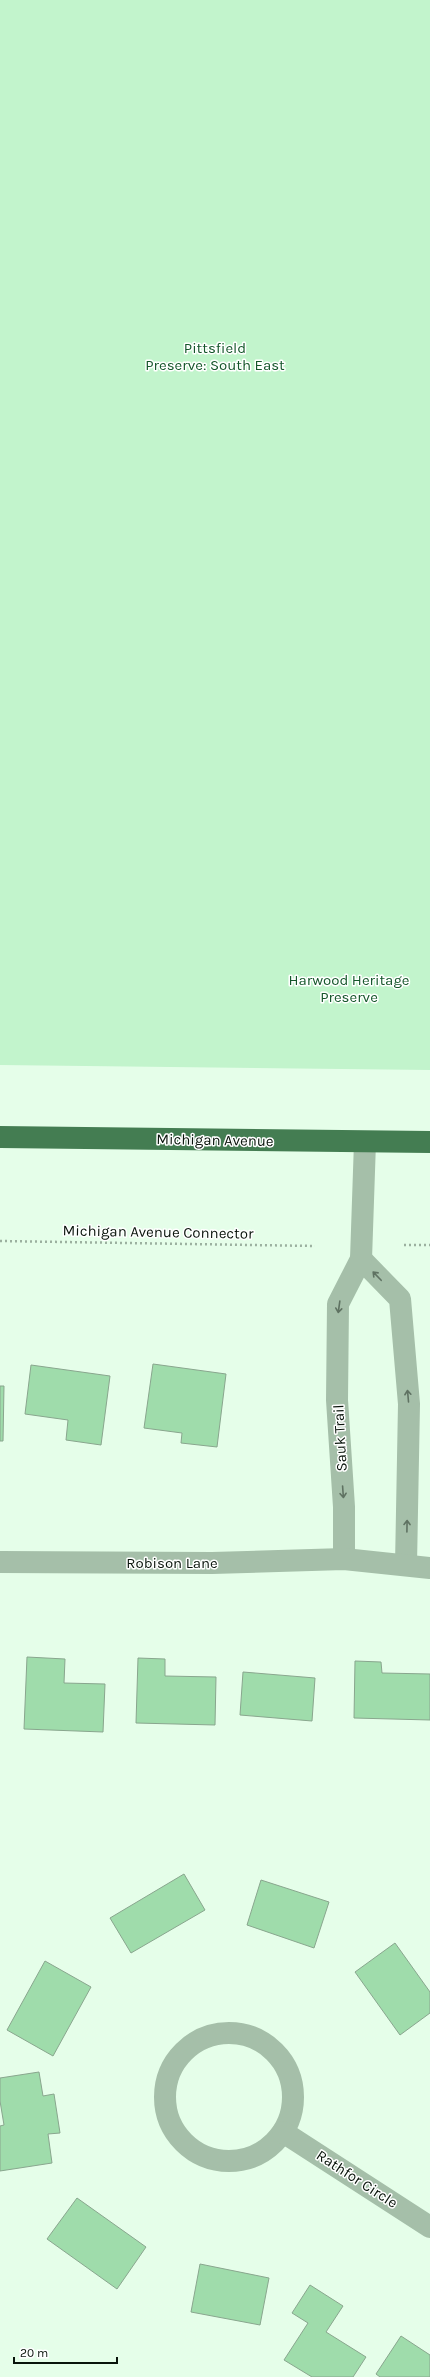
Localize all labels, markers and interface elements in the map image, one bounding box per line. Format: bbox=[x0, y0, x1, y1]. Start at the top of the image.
park label: Pittsfield Preserve: South East bbox=[145, 339, 285, 374]
park label: Harwood Heritage Preserve bbox=[288, 971, 410, 1006]
street label: Michigan Avenue bbox=[156, 1130, 274, 1150]
street label: Michigan Avenue Connector bbox=[62, 1221, 254, 1243]
one-way arrow bbox=[372, 1271, 382, 1281]
one-way arrow bbox=[335, 1300, 343, 1313]
one-way arrow bbox=[404, 1390, 412, 1403]
street label: Sauk Trail bbox=[329, 1404, 351, 1472]
one-way arrow bbox=[340, 1485, 347, 1498]
one-way arrow bbox=[403, 1520, 411, 1533]
street label: Robison Lane bbox=[126, 1554, 218, 1572]
street label: Rathfor Circle bbox=[313, 2146, 401, 2212]
scale bar bbox=[14, 2339, 117, 2365]
text: 20 m bbox=[20, 2346, 48, 2360]

